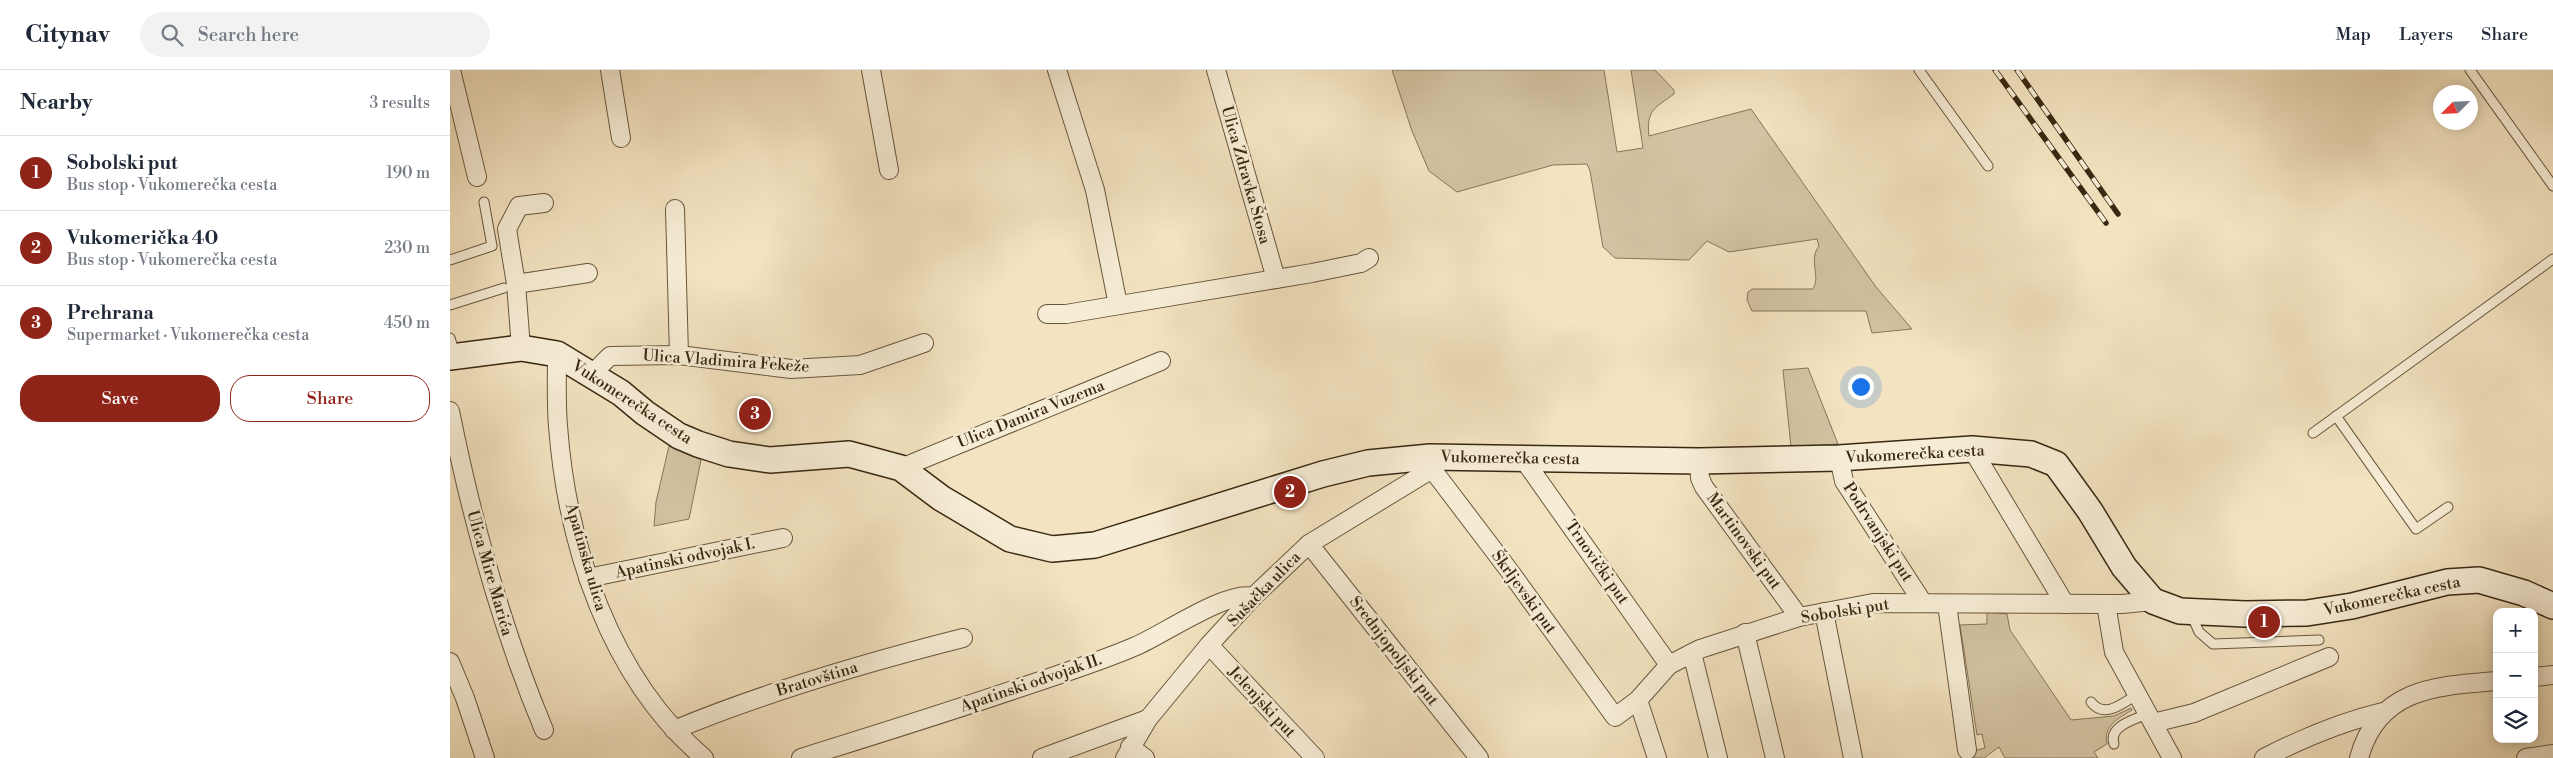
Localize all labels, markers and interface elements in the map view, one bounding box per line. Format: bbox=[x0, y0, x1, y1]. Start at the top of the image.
search box bbox=[140, 12, 490, 57]
text: Citynav bbox=[25, 20, 110, 50]
icon: search bbox=[158, 21, 186, 49]
text: Search here bbox=[198, 23, 299, 47]
text: Map bbox=[2336, 23, 2371, 46]
text: Layers bbox=[2399, 23, 2453, 46]
text: Share bbox=[2481, 23, 2528, 46]
north arrow bbox=[2433, 85, 2478, 130]
text: Nearby bbox=[20, 90, 93, 116]
text: 3 results bbox=[369, 93, 430, 113]
street label: Ulica Zdravka Štosa bbox=[1217, 103, 1277, 247]
text: Sobolski put bbox=[67, 151, 178, 175]
text: 1 bbox=[32, 163, 40, 183]
text: 190 m bbox=[386, 163, 430, 183]
text: Bus stop · Vukomerečka cesta bbox=[67, 175, 277, 195]
text: Vukomerička 40 bbox=[67, 226, 218, 250]
text: 2 bbox=[31, 238, 41, 258]
text: 230 m bbox=[384, 238, 430, 258]
text: Bus stop · Vukomerečka cesta bbox=[67, 250, 277, 270]
text: Prehrana bbox=[67, 301, 154, 325]
text: 3 bbox=[31, 313, 41, 333]
text: 450 m bbox=[384, 313, 430, 333]
text: Supermarket · Vukomerečka cesta bbox=[67, 325, 309, 345]
street label: Ulica Vladimira Fekeže bbox=[642, 345, 810, 377]
street label: Vukomerečka cesta bbox=[567, 355, 697, 449]
your location bbox=[1848, 374, 1874, 400]
button: Save bbox=[20, 375, 220, 422]
button: Share bbox=[230, 375, 430, 422]
street label: Ulica Damira Vuzema bbox=[954, 375, 1108, 453]
pin: 3 bbox=[739, 395, 771, 433]
street label: Vukomerečka cesta bbox=[1844, 440, 1986, 468]
street label: Vukomerečka cesta bbox=[1439, 447, 1581, 469]
pin: 2 bbox=[1274, 473, 1306, 511]
street label: Podrvanjski put bbox=[1838, 479, 1918, 586]
street label: Martinovski put bbox=[1702, 489, 1786, 594]
street label: Apatinska ulica bbox=[561, 500, 611, 614]
street label: Ulica Mire Marića bbox=[462, 508, 518, 639]
street label: Trnovički put bbox=[1561, 516, 1634, 608]
street label: Apatinski odvojak I. bbox=[612, 533, 757, 583]
street label: Škrljevski put bbox=[1487, 545, 1563, 638]
street label: Sušačka ulica bbox=[1223, 546, 1306, 631]
street label: Vukomerečka cesta bbox=[2321, 572, 2463, 620]
street label: Srednjopoljski put bbox=[1345, 592, 1443, 710]
street label: Sobolski put bbox=[1799, 594, 1891, 628]
pin: 1 bbox=[2248, 603, 2280, 641]
map controls bbox=[2493, 608, 2538, 743]
button: + bbox=[2493, 608, 2538, 653]
street label: Apatinski odvojak II. bbox=[957, 649, 1104, 717]
button: − bbox=[2493, 653, 2538, 698]
street label: Bratovština bbox=[773, 657, 861, 701]
street label: Jelenjski put bbox=[1223, 661, 1300, 742]
button: layers bbox=[2493, 698, 2538, 743]

